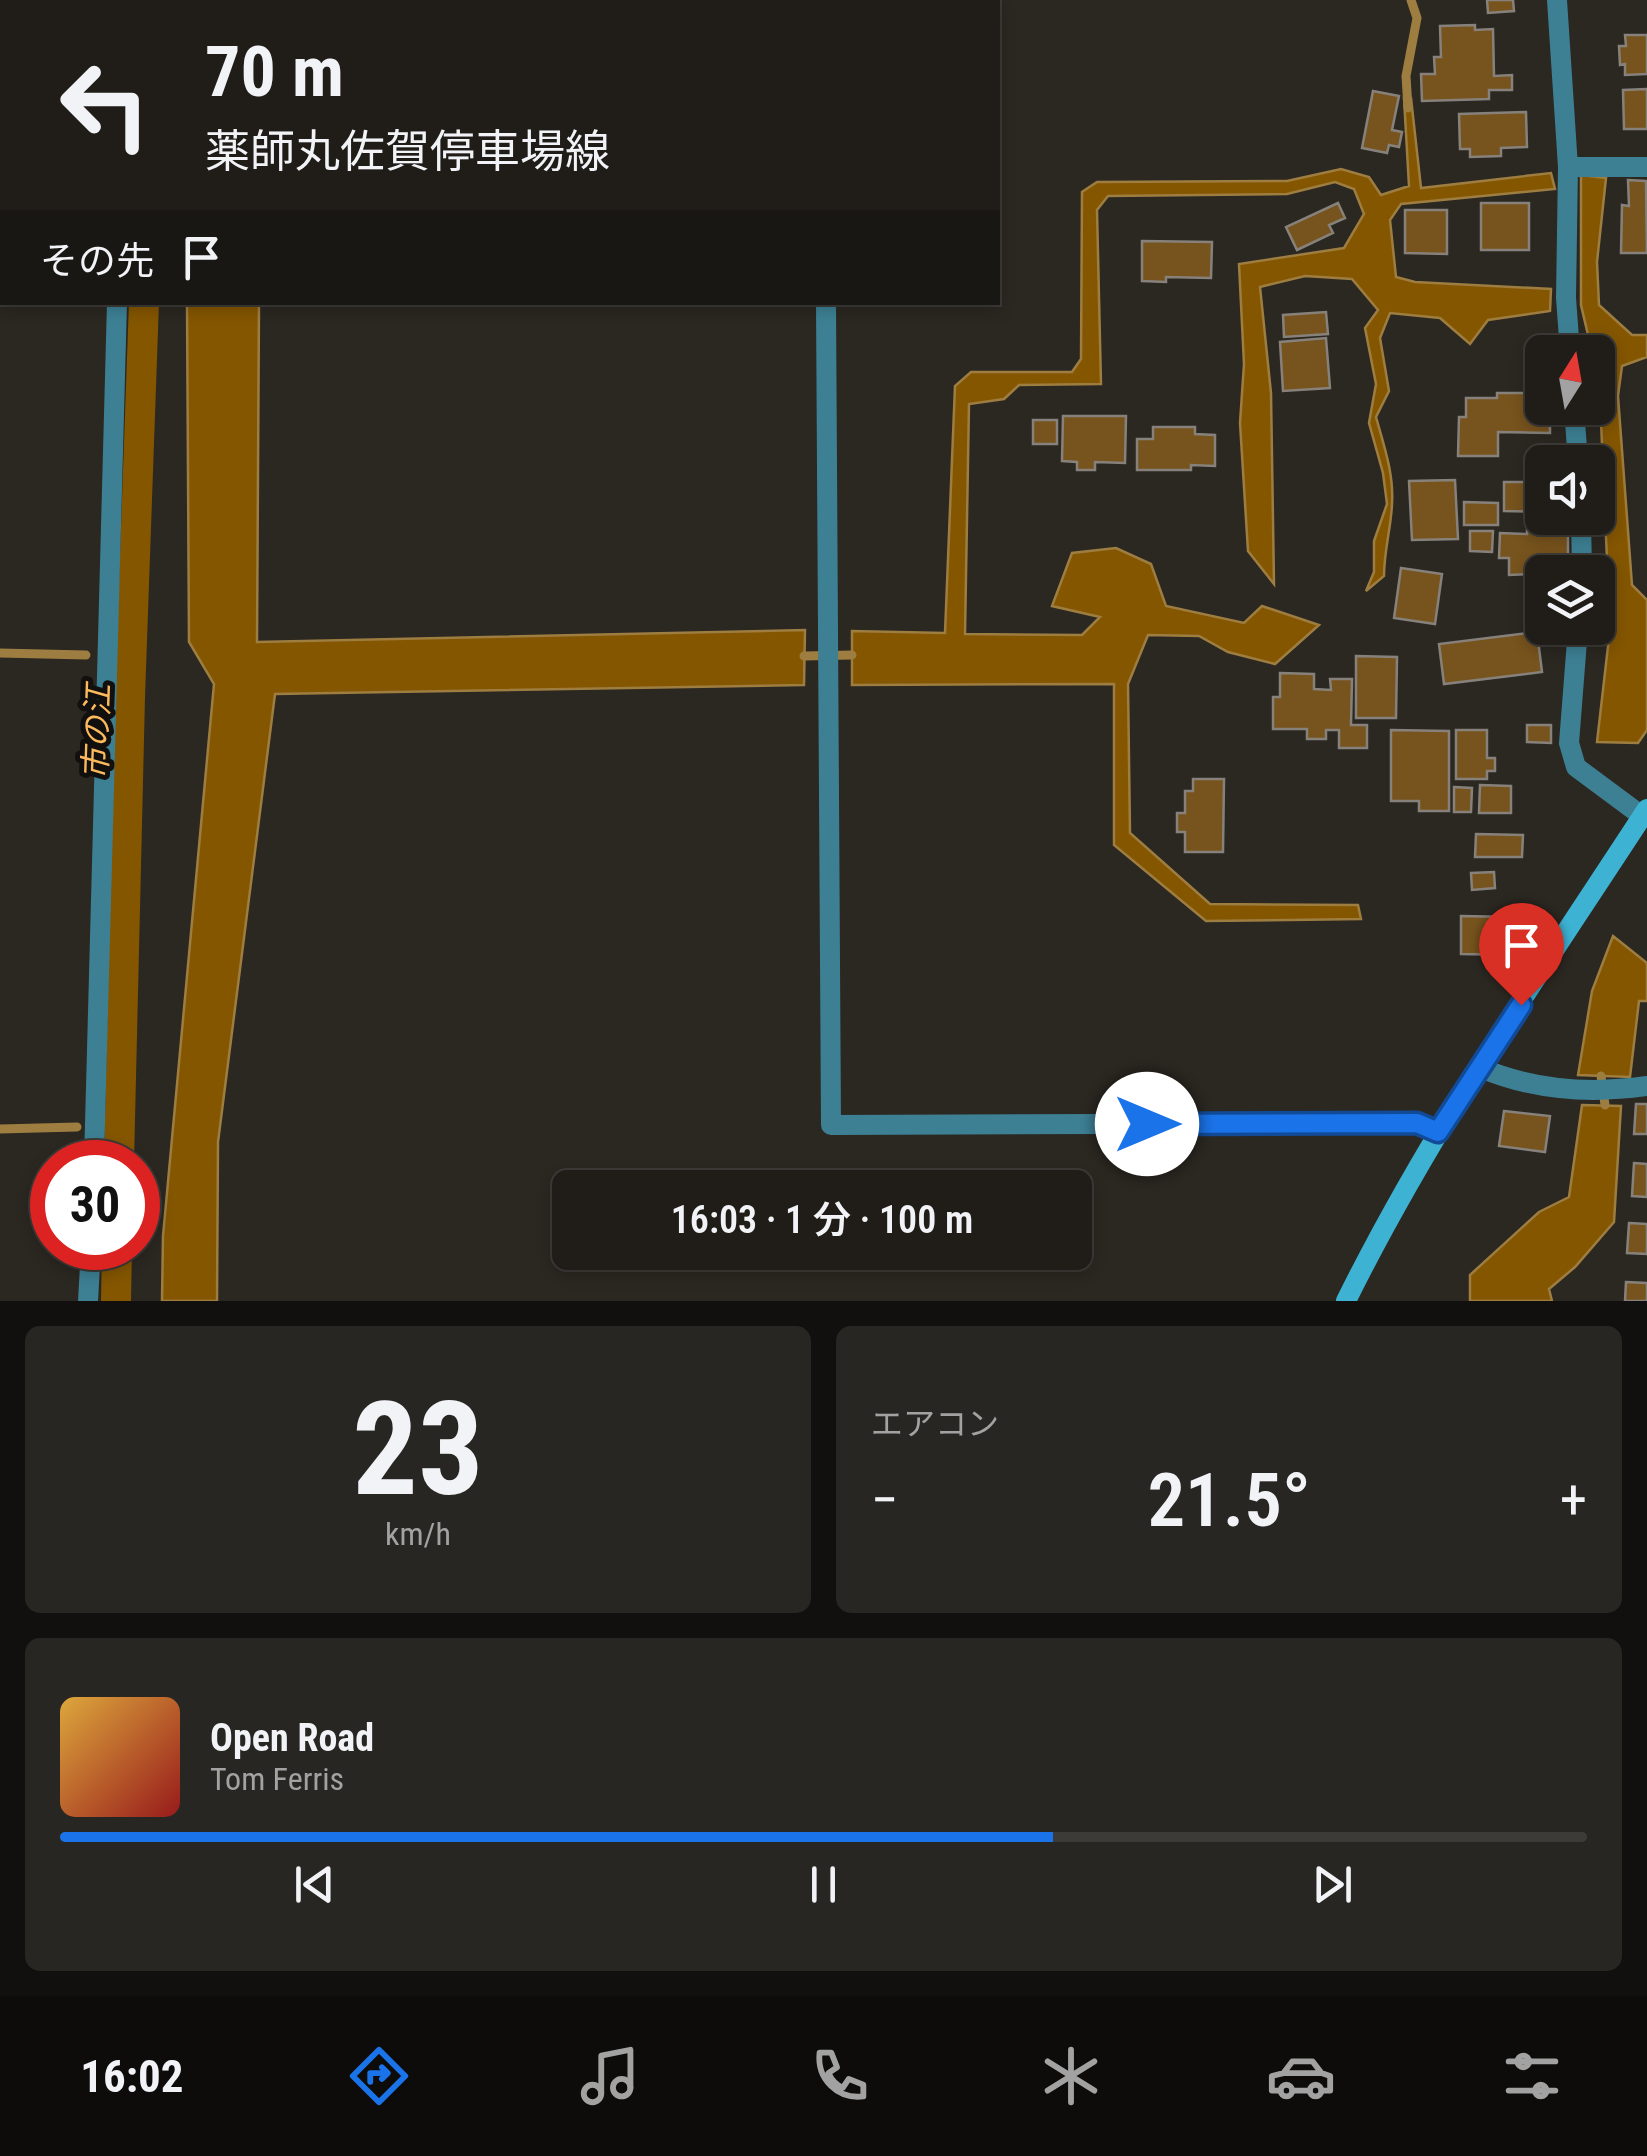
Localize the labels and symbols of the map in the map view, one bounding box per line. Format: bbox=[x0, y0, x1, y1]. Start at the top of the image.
north arrow bbox=[1525, 335, 1615, 425]
water label: 市の江 bbox=[76, 680, 118, 781]
pin bbox=[1479, 903, 1564, 1006]
position arrow bbox=[1095, 1072, 1199, 1176]
speed limit sign: 30 bbox=[30, 1140, 160, 1270]

